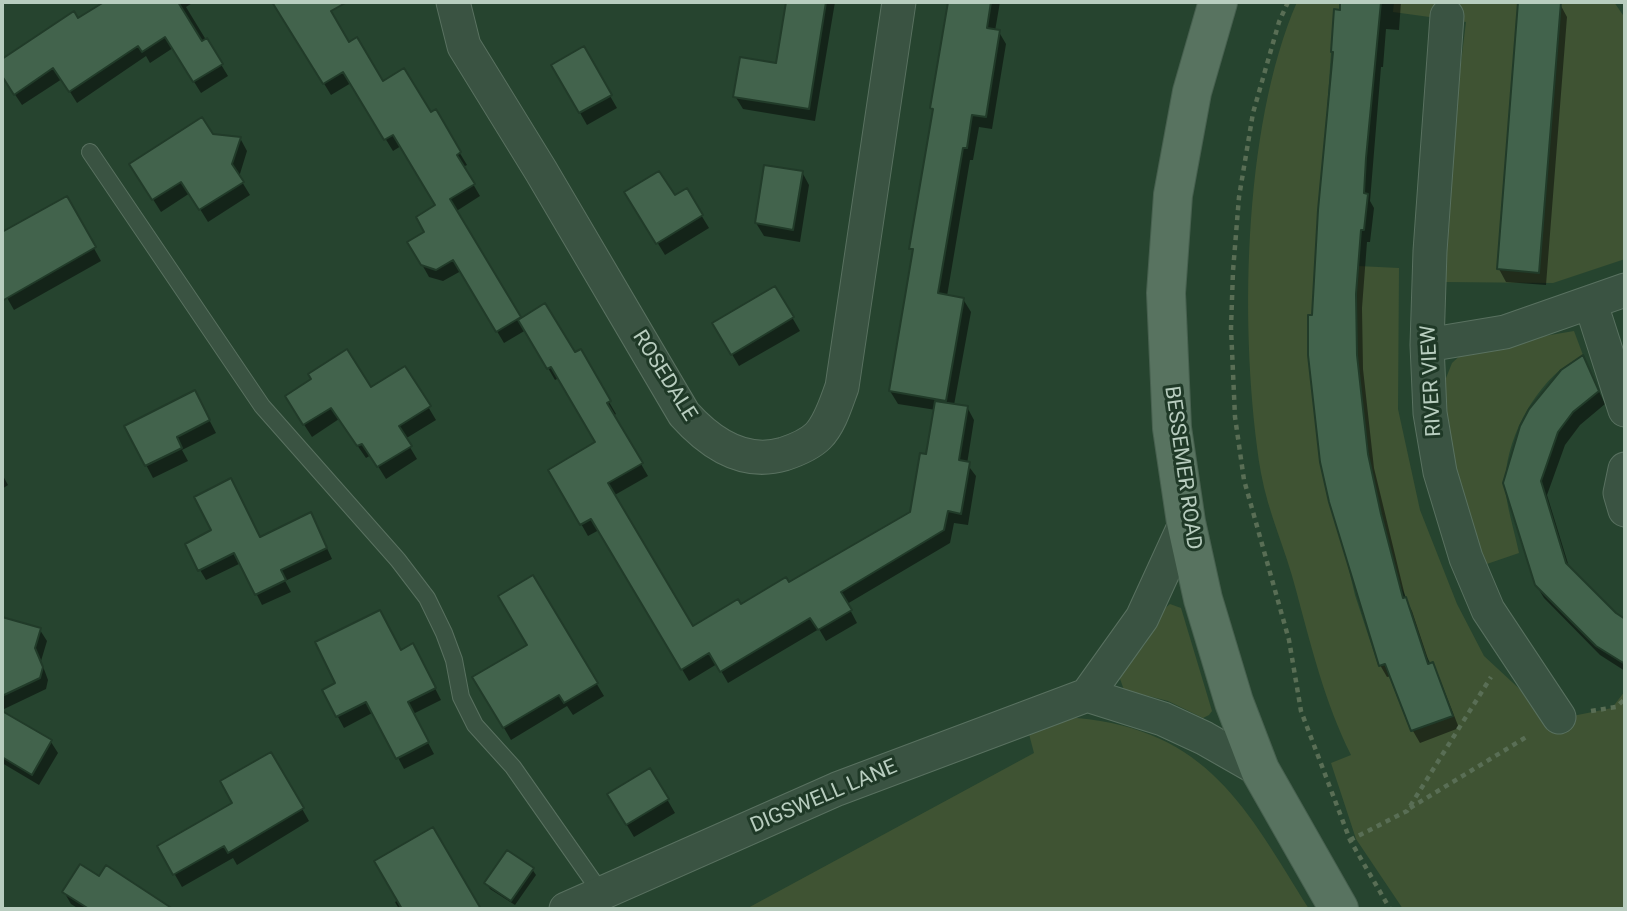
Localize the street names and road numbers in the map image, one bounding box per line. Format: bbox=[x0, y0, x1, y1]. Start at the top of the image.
street label: RIVER VIEW bbox=[1416, 325, 1448, 437]
street label: ROSEDALE bbox=[626, 326, 702, 426]
street label: BESSEMER ROAD bbox=[1158, 385, 1206, 551]
street label: DIGSWELL LANE bbox=[747, 755, 901, 839]

